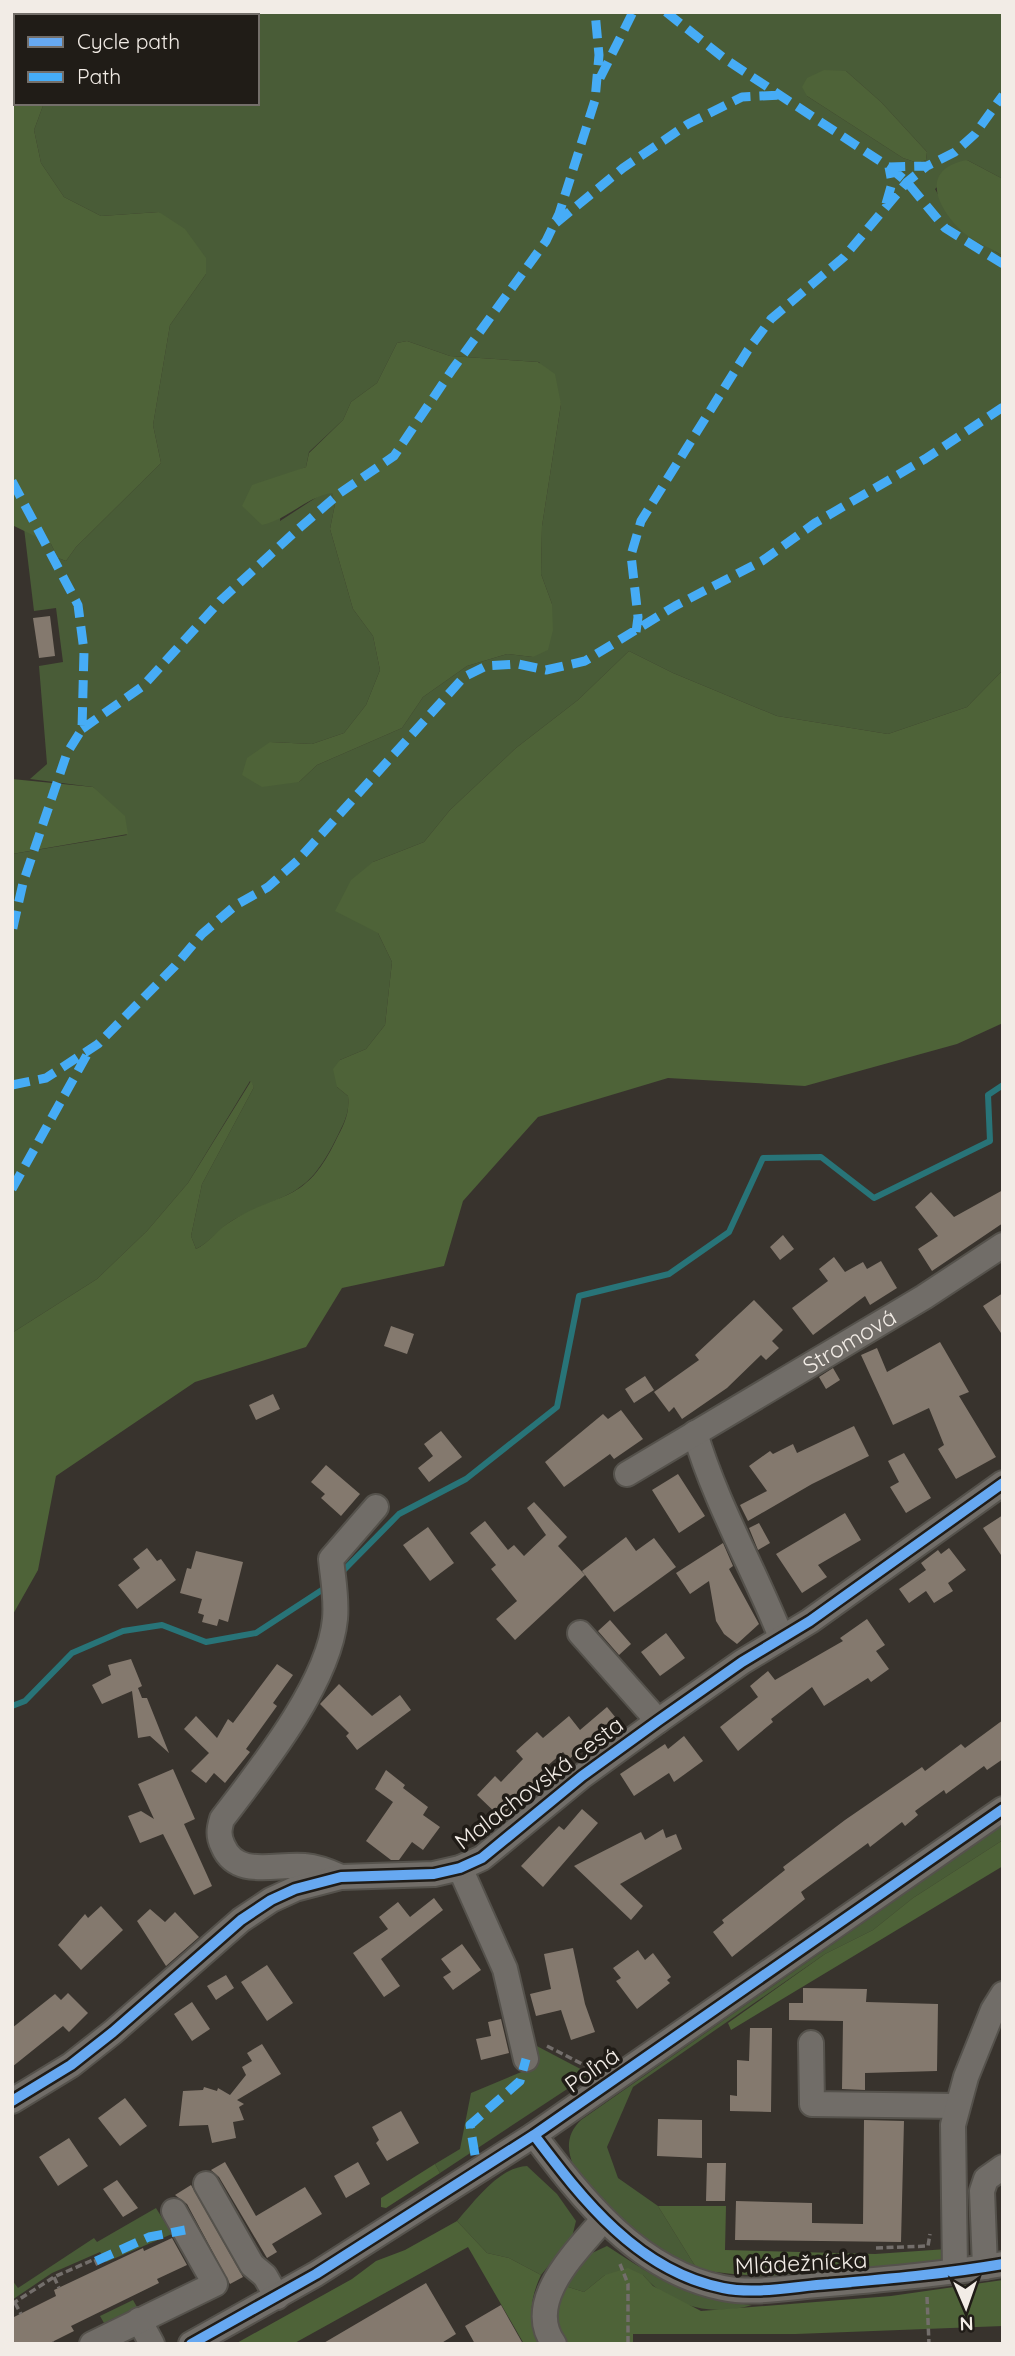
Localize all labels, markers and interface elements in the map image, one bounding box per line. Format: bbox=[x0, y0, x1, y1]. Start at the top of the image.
legend bbox=[14, 14, 259, 105]
text: Cycle path bbox=[77, 28, 180, 54]
text: Path bbox=[77, 63, 121, 89]
street label: Stromová bbox=[797, 1302, 901, 1380]
street label: Malachovská cesta bbox=[449, 1710, 629, 1855]
street label: Poľná bbox=[559, 2040, 625, 2099]
street label: Mládežnícka bbox=[734, 2245, 868, 2280]
north arrow bbox=[931, 2272, 1001, 2342]
text: N bbox=[959, 2312, 974, 2336]

